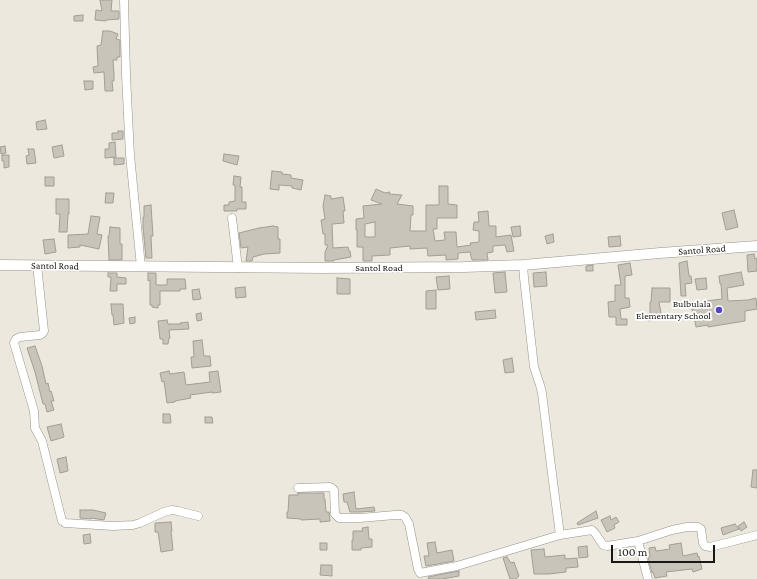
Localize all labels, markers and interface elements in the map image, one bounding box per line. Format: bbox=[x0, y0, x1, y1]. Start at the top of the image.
street label: Santol Road bbox=[678, 242, 726, 258]
street label: Santol Road bbox=[31, 260, 79, 272]
street label: Santol Road bbox=[355, 262, 403, 274]
place label: Bulbulala Elementary School bbox=[636, 298, 711, 322]
marker: Bulbulala Elementary School bbox=[714, 305, 724, 315]
scale bar bbox=[613, 537, 717, 563]
text: 100 m bbox=[618, 545, 647, 559]

